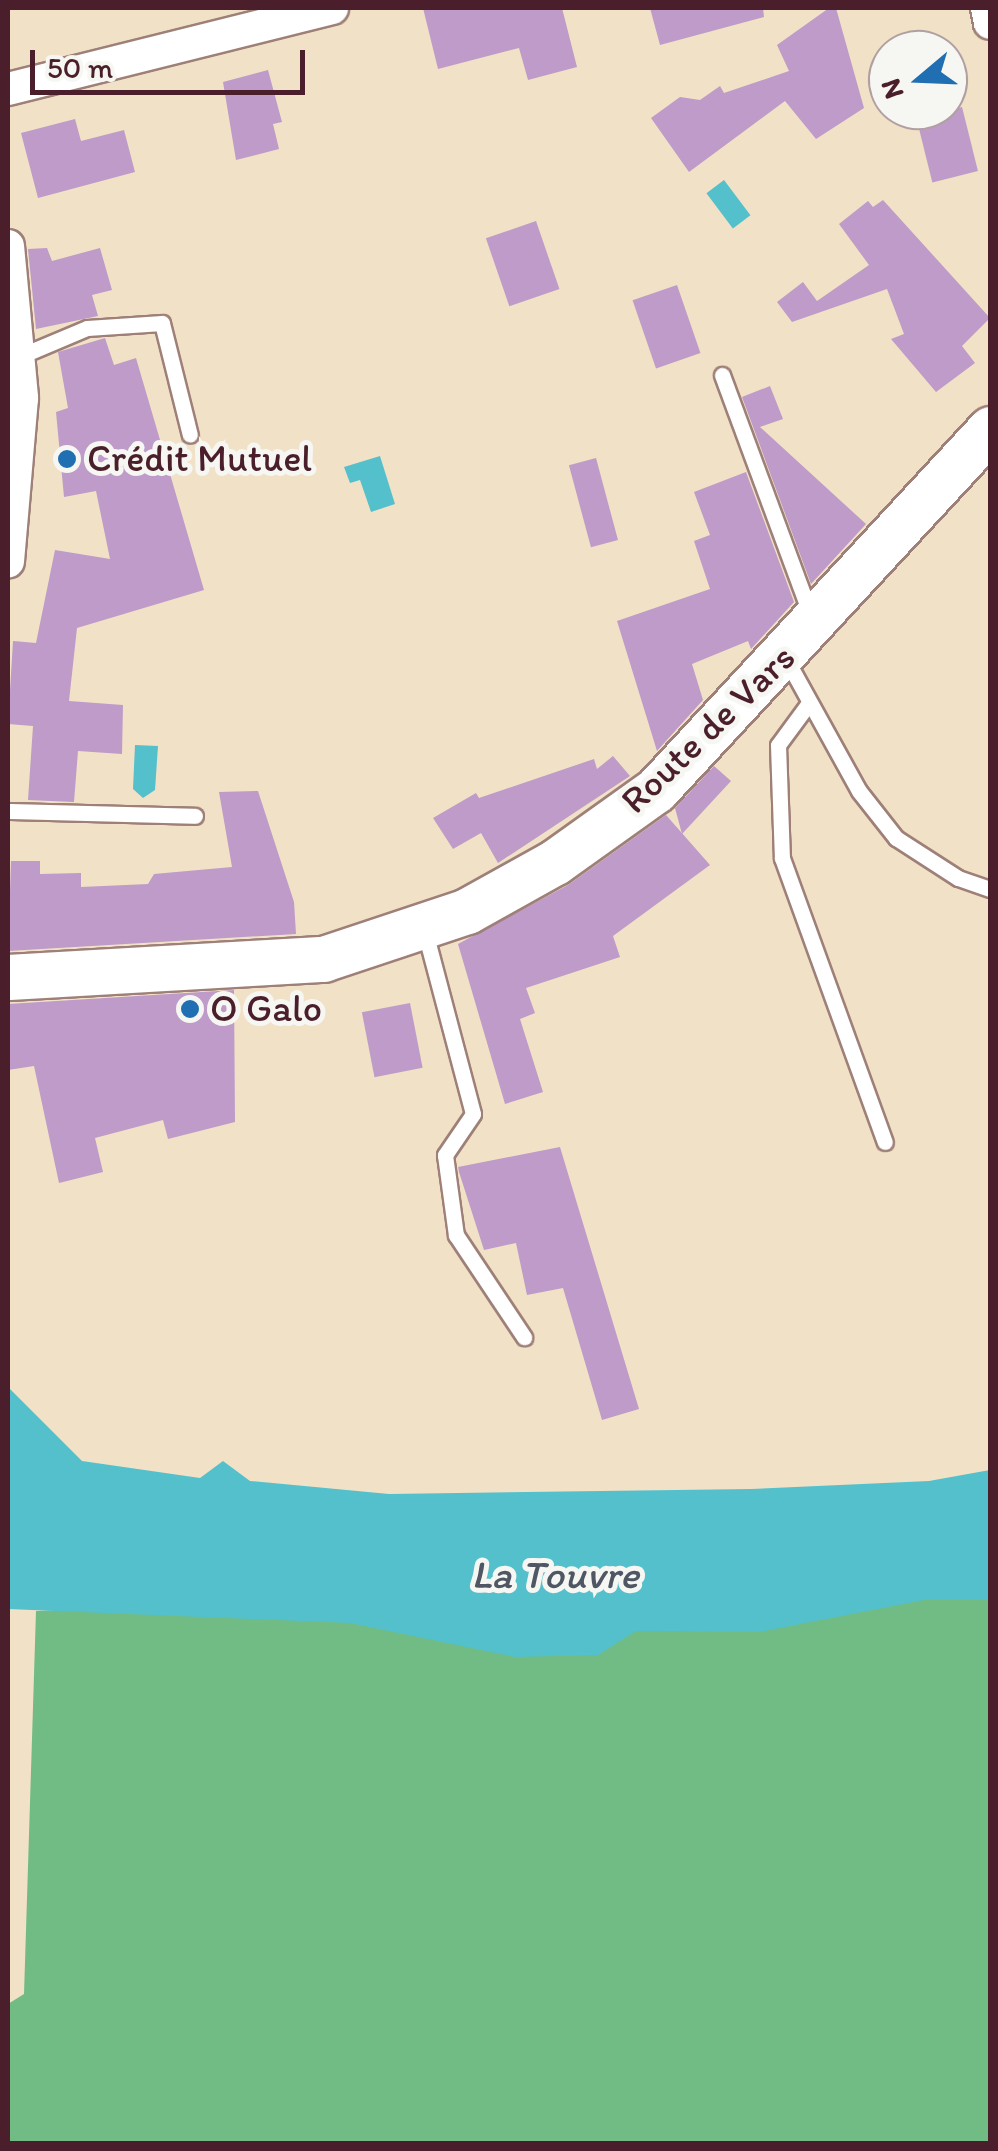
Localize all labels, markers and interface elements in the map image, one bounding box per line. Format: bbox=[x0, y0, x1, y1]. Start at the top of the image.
scale bar bbox=[35, 30, 310, 92]
north arrow bbox=[868, 30, 968, 130]
text: 50 m bbox=[47, 49, 113, 86]
text: N bbox=[872, 75, 911, 104]
place label: Crédit Mutuel bbox=[87, 436, 312, 482]
marker: Crédit Mutuel bbox=[56, 448, 78, 470]
street label: Route de Vars bbox=[612, 635, 804, 823]
place label: O Galo bbox=[210, 986, 322, 1032]
marker: O Galo bbox=[179, 998, 201, 1020]
water label: La Touvre bbox=[473, 1550, 637, 1598]

